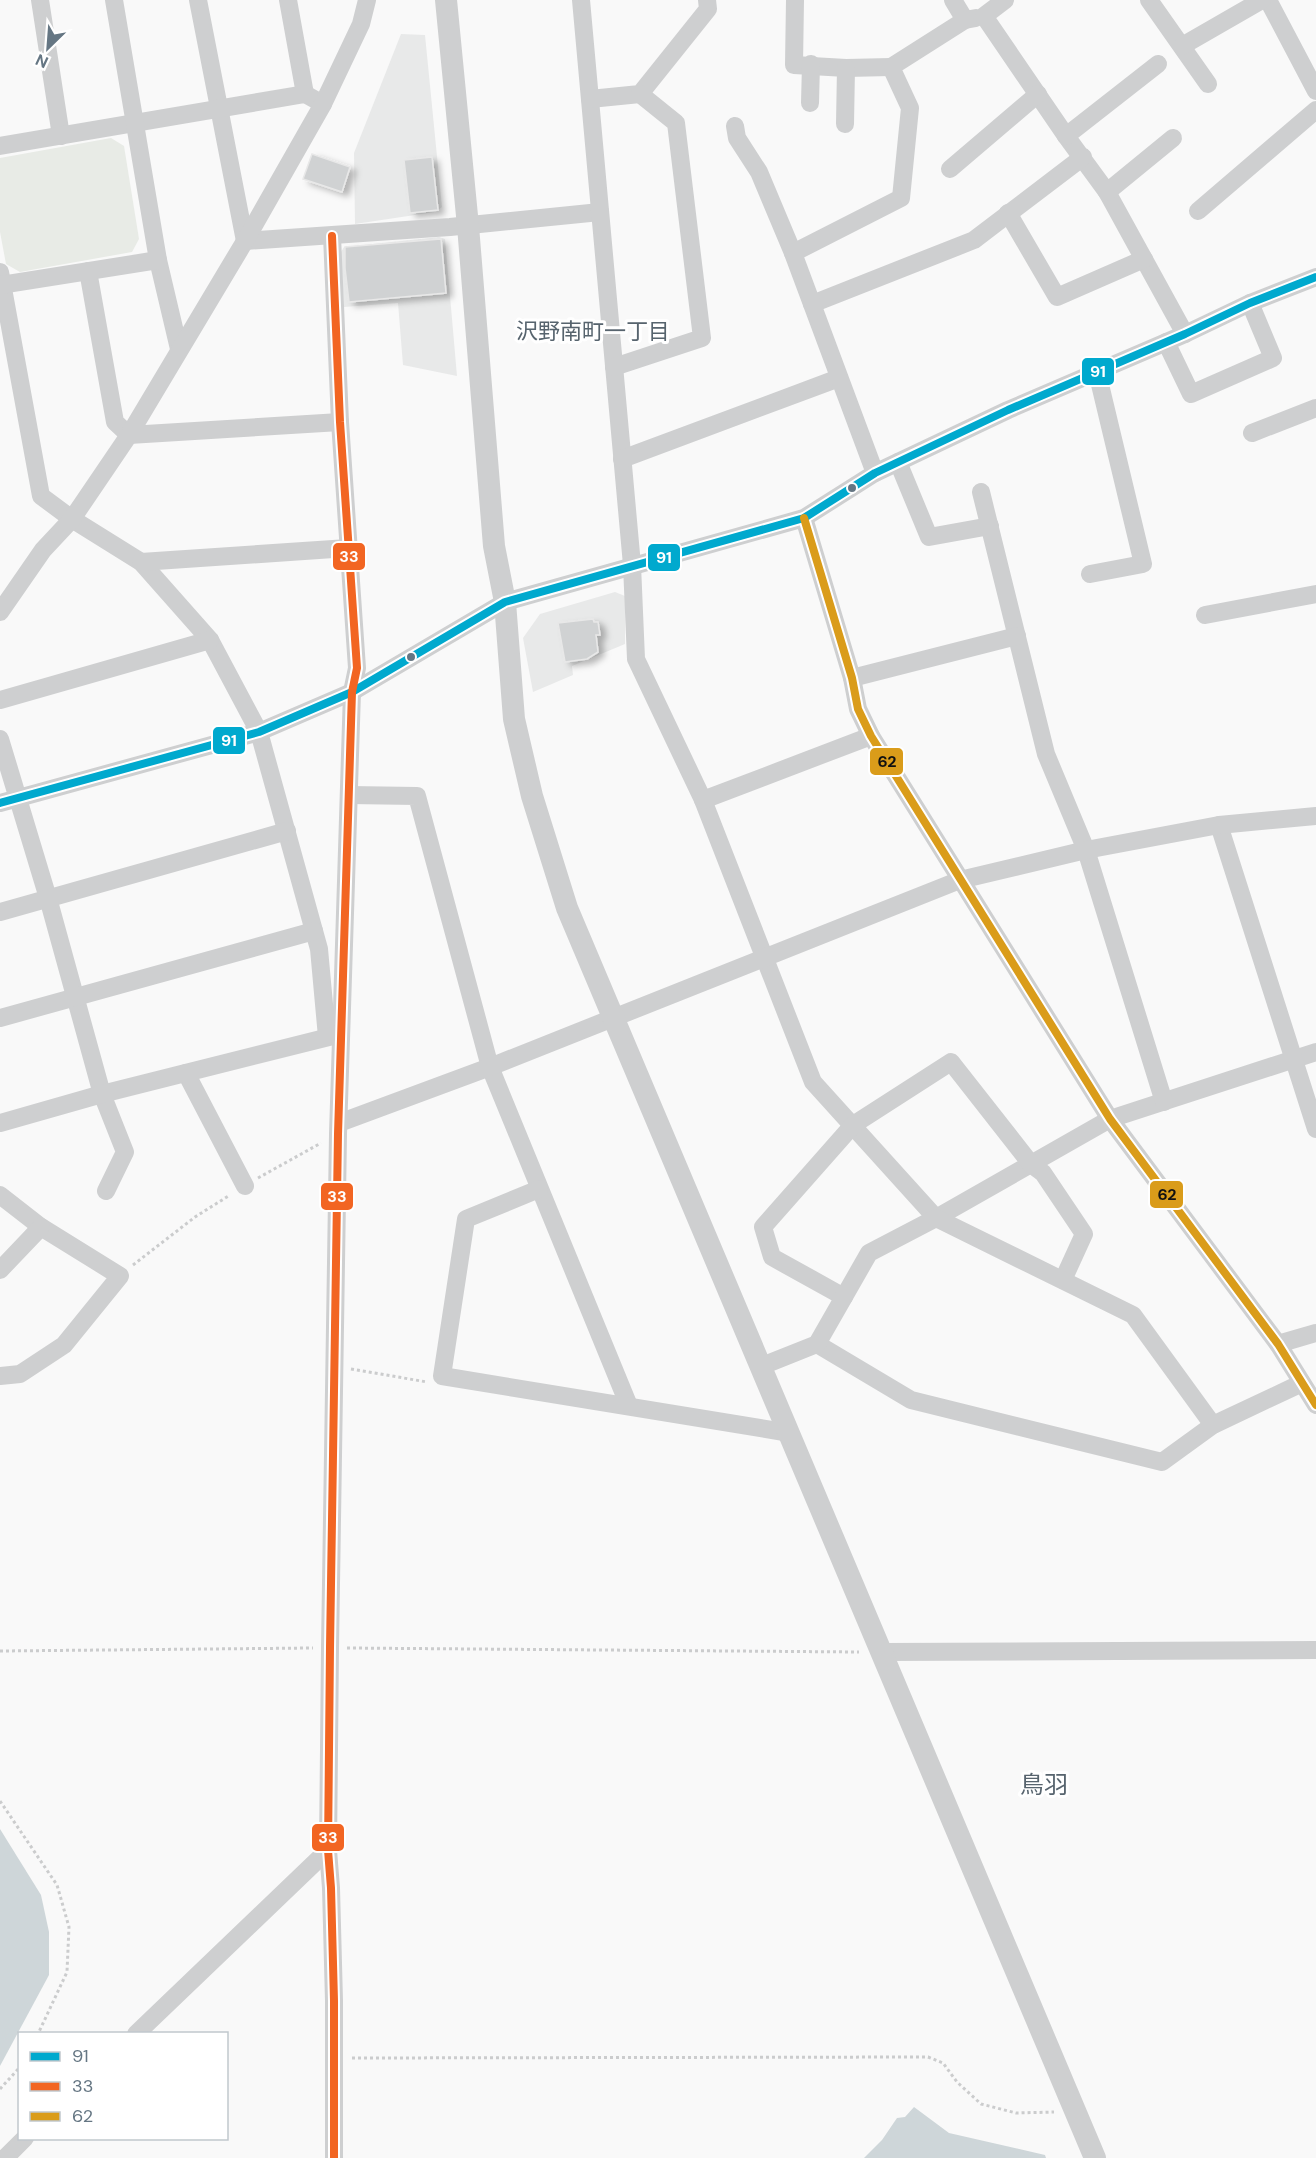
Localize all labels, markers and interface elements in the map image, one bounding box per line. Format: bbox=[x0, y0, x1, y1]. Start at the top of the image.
north arrow bbox=[18, 18, 78, 78]
text: N bbox=[32, 49, 52, 73]
district label: 沢野南町一丁目 bbox=[516, 317, 670, 346]
line badge: 91 bbox=[1081, 357, 1115, 386]
text: 91 bbox=[1090, 361, 1106, 382]
unlabelled marker bbox=[846, 482, 858, 494]
line badge: 33 bbox=[332, 542, 366, 571]
line badge: 91 bbox=[647, 543, 681, 572]
text: 33 bbox=[339, 546, 359, 567]
text: 91 bbox=[656, 547, 672, 568]
unlabelled marker bbox=[405, 651, 417, 663]
line badge: 91 bbox=[212, 726, 246, 755]
text: 91 bbox=[221, 730, 237, 751]
line badge: 62 bbox=[869, 747, 904, 776]
text: 62 bbox=[877, 751, 897, 772]
line badge: 62 bbox=[1149, 1180, 1184, 1209]
line badge: 33 bbox=[320, 1182, 354, 1211]
text: 62 bbox=[1157, 1184, 1177, 1205]
text: 33 bbox=[327, 1186, 347, 1207]
district label: 鳥羽 bbox=[1020, 1769, 1068, 1800]
line badge: 33 bbox=[311, 1823, 345, 1852]
text: 33 bbox=[318, 1827, 338, 1848]
legend bbox=[18, 2032, 228, 2140]
text: 91 bbox=[72, 2044, 89, 2068]
text: 33 bbox=[72, 2074, 93, 2098]
text: 62 bbox=[72, 2104, 93, 2128]

